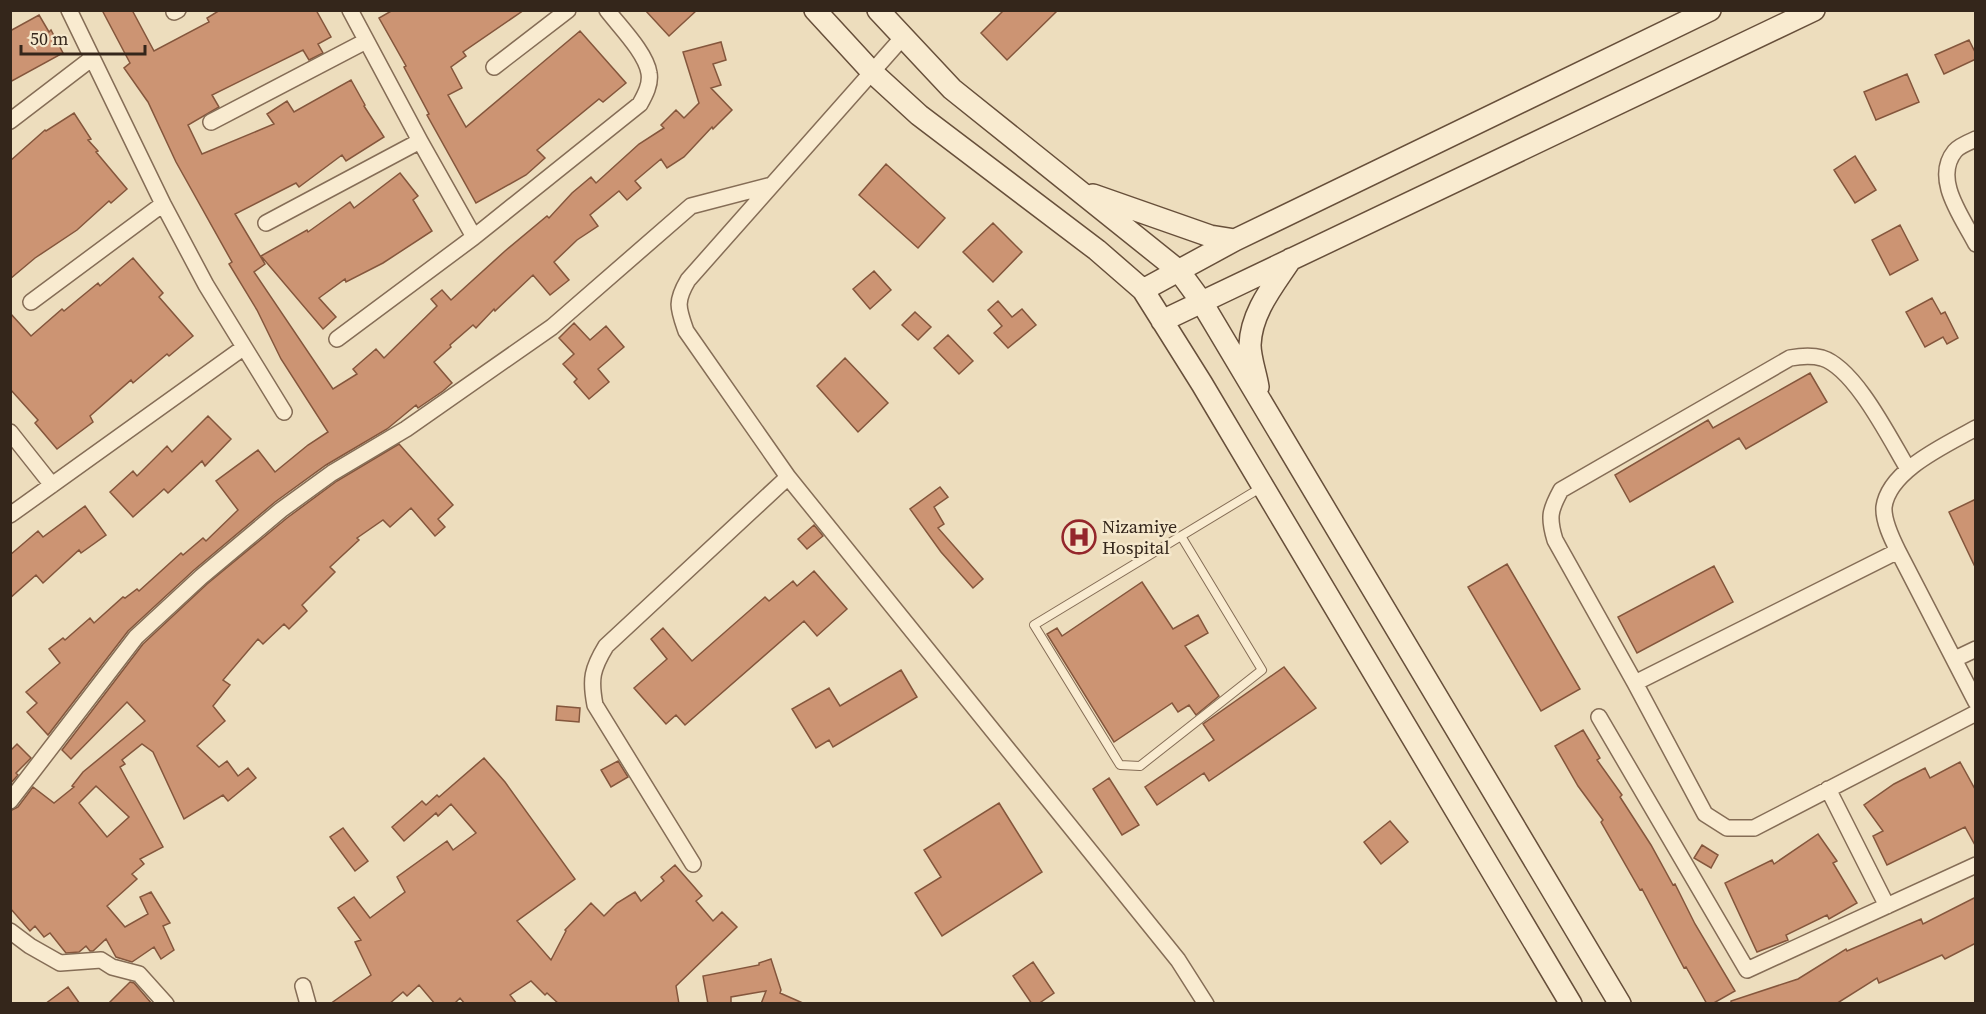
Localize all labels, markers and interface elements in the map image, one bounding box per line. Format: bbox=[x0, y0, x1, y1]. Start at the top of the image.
scale bar bbox=[21, 18, 146, 56]
text: 50 m bbox=[30, 26, 68, 51]
place label: Nizamiye Hospital bbox=[1102, 514, 1177, 560]
hospital icon: Nizamiye Hospital bbox=[1061, 519, 1097, 555]

